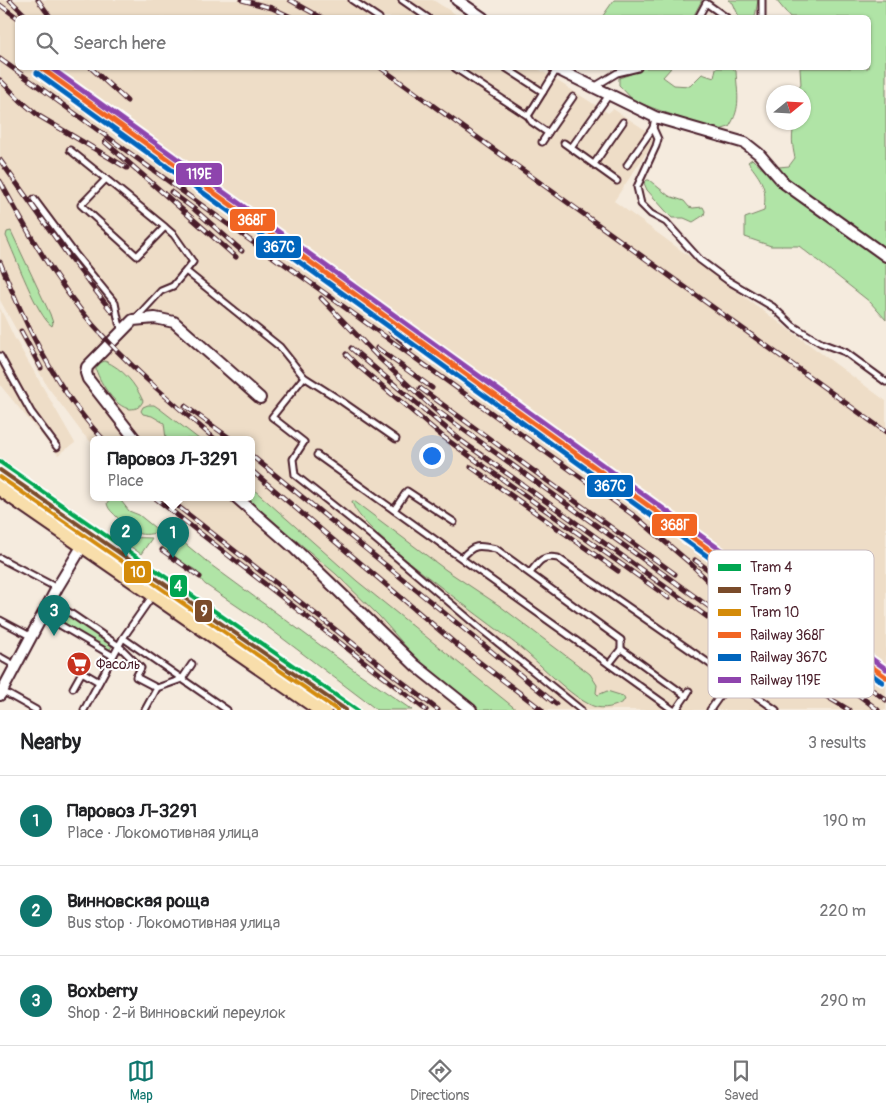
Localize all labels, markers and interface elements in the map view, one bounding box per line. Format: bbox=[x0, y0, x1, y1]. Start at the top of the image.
search box bbox=[15, 15, 871, 70]
icon: search bbox=[33, 29, 61, 57]
text: Search here bbox=[73, 31, 166, 55]
north arrow bbox=[766, 85, 811, 130]
line badge: 119Е bbox=[175, 162, 223, 186]
text: 119Е bbox=[186, 166, 212, 183]
line badge: 368Г bbox=[229, 208, 276, 232]
text: 368Г bbox=[237, 212, 267, 229]
line badge: 367С bbox=[255, 235, 302, 259]
text: 367С bbox=[263, 239, 295, 256]
popup bbox=[90, 436, 255, 501]
your location bbox=[419, 443, 445, 469]
text: Паровоз Л-3291 bbox=[107, 447, 238, 471]
text: Place bbox=[107, 471, 144, 491]
line badge: 367С bbox=[586, 474, 634, 498]
text: 367С bbox=[594, 478, 626, 495]
line badge: 368Г bbox=[651, 513, 698, 537]
pin: 2 bbox=[110, 516, 142, 557]
pin: 1 bbox=[157, 517, 189, 558]
text: 368Г bbox=[660, 517, 690, 534]
legend bbox=[708, 550, 874, 698]
text: Tram 4 bbox=[750, 559, 792, 576]
line badge: 10 bbox=[123, 560, 152, 584]
text: 10 bbox=[130, 564, 146, 581]
line badge: 4 bbox=[169, 574, 188, 598]
text: 4 bbox=[174, 578, 183, 595]
text: Tram 9 bbox=[750, 582, 792, 599]
pin: 3 bbox=[38, 595, 70, 636]
line badge: 9 bbox=[194, 599, 213, 623]
text: 9 bbox=[200, 603, 208, 620]
text: Tram 10 bbox=[750, 604, 799, 621]
text: Railway 368Г bbox=[750, 627, 825, 644]
text: Railway 367С bbox=[750, 649, 828, 666]
supermarket icon: Фасоль bbox=[66, 651, 92, 677]
place label: Фасоль bbox=[96, 656, 140, 673]
text: Railway 119Е bbox=[750, 672, 821, 689]
text: Nearby bbox=[20, 729, 81, 756]
text: 3 results bbox=[808, 733, 866, 753]
text: Паровоз Л-3291 bbox=[67, 799, 197, 823]
text: 1 bbox=[33, 811, 39, 831]
text: 190 m bbox=[823, 811, 866, 831]
text: Place · Локомотивная улица bbox=[67, 823, 259, 843]
text: Винновская роща bbox=[67, 889, 209, 913]
text: 2 bbox=[32, 901, 40, 921]
text: 220 m bbox=[820, 901, 866, 921]
text: Bus stop · Локомотивная улица bbox=[67, 913, 280, 933]
text: Boxberry bbox=[67, 979, 138, 1003]
text: 3 bbox=[32, 991, 40, 1011]
text: 290 m bbox=[820, 991, 866, 1011]
text: Shop · 2-й Винновский переулок bbox=[67, 1003, 286, 1023]
tab: Map bbox=[127, 1057, 155, 1104]
tab: Directions bbox=[410, 1057, 469, 1104]
tab: Saved bbox=[724, 1057, 759, 1104]

